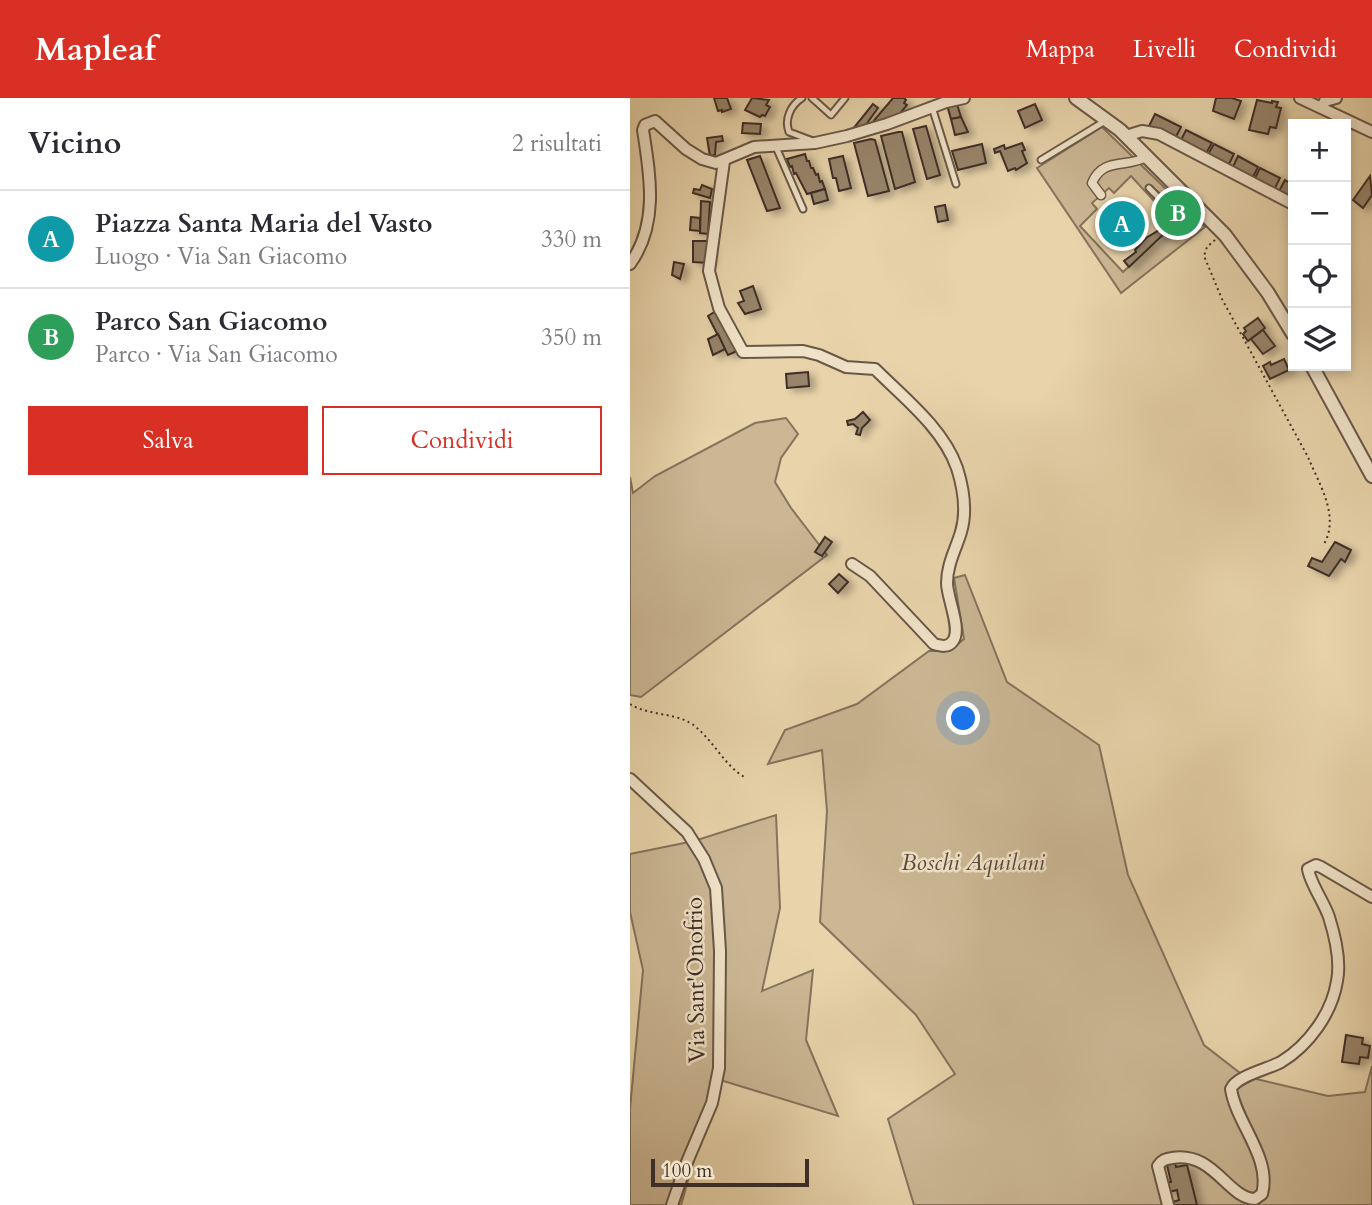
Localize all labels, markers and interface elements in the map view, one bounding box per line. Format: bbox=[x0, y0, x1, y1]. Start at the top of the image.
text: Mapleaf bbox=[35, 27, 156, 72]
text: Mappa bbox=[1026, 33, 1095, 66]
text: Livelli bbox=[1133, 33, 1196, 66]
text: Condividi bbox=[1234, 33, 1337, 66]
map controls bbox=[1288, 119, 1351, 371]
button: + bbox=[1288, 119, 1351, 182]
text: Vicino bbox=[28, 123, 121, 164]
text: 2 risultati bbox=[512, 128, 602, 159]
button: − bbox=[1288, 182, 1351, 245]
pin: B bbox=[1155, 187, 1201, 239]
pin: A bbox=[1099, 198, 1145, 250]
text: Piazza Santa Maria del Vasto bbox=[95, 206, 433, 241]
text: A bbox=[42, 224, 60, 255]
text: 330 m bbox=[541, 224, 602, 255]
text: Luogo · Via San Giacomo bbox=[95, 241, 347, 272]
button: locate bbox=[1288, 245, 1351, 308]
text: Parco San Giacomo bbox=[95, 304, 327, 339]
button: layers bbox=[1288, 308, 1351, 371]
text: B bbox=[43, 322, 59, 353]
text: 350 m bbox=[541, 322, 602, 353]
text: Parco · Via San Giacomo bbox=[95, 339, 338, 370]
button: Salva bbox=[28, 406, 308, 475]
button: Condividi bbox=[322, 406, 602, 475]
your location bbox=[946, 701, 980, 735]
park label: Boschi Aquilani bbox=[901, 847, 1045, 878]
street label: Via Sant'Onofrio bbox=[679, 897, 712, 1063]
scale bar bbox=[651, 1156, 808, 1188]
text: 100 m bbox=[662, 1158, 712, 1184]

